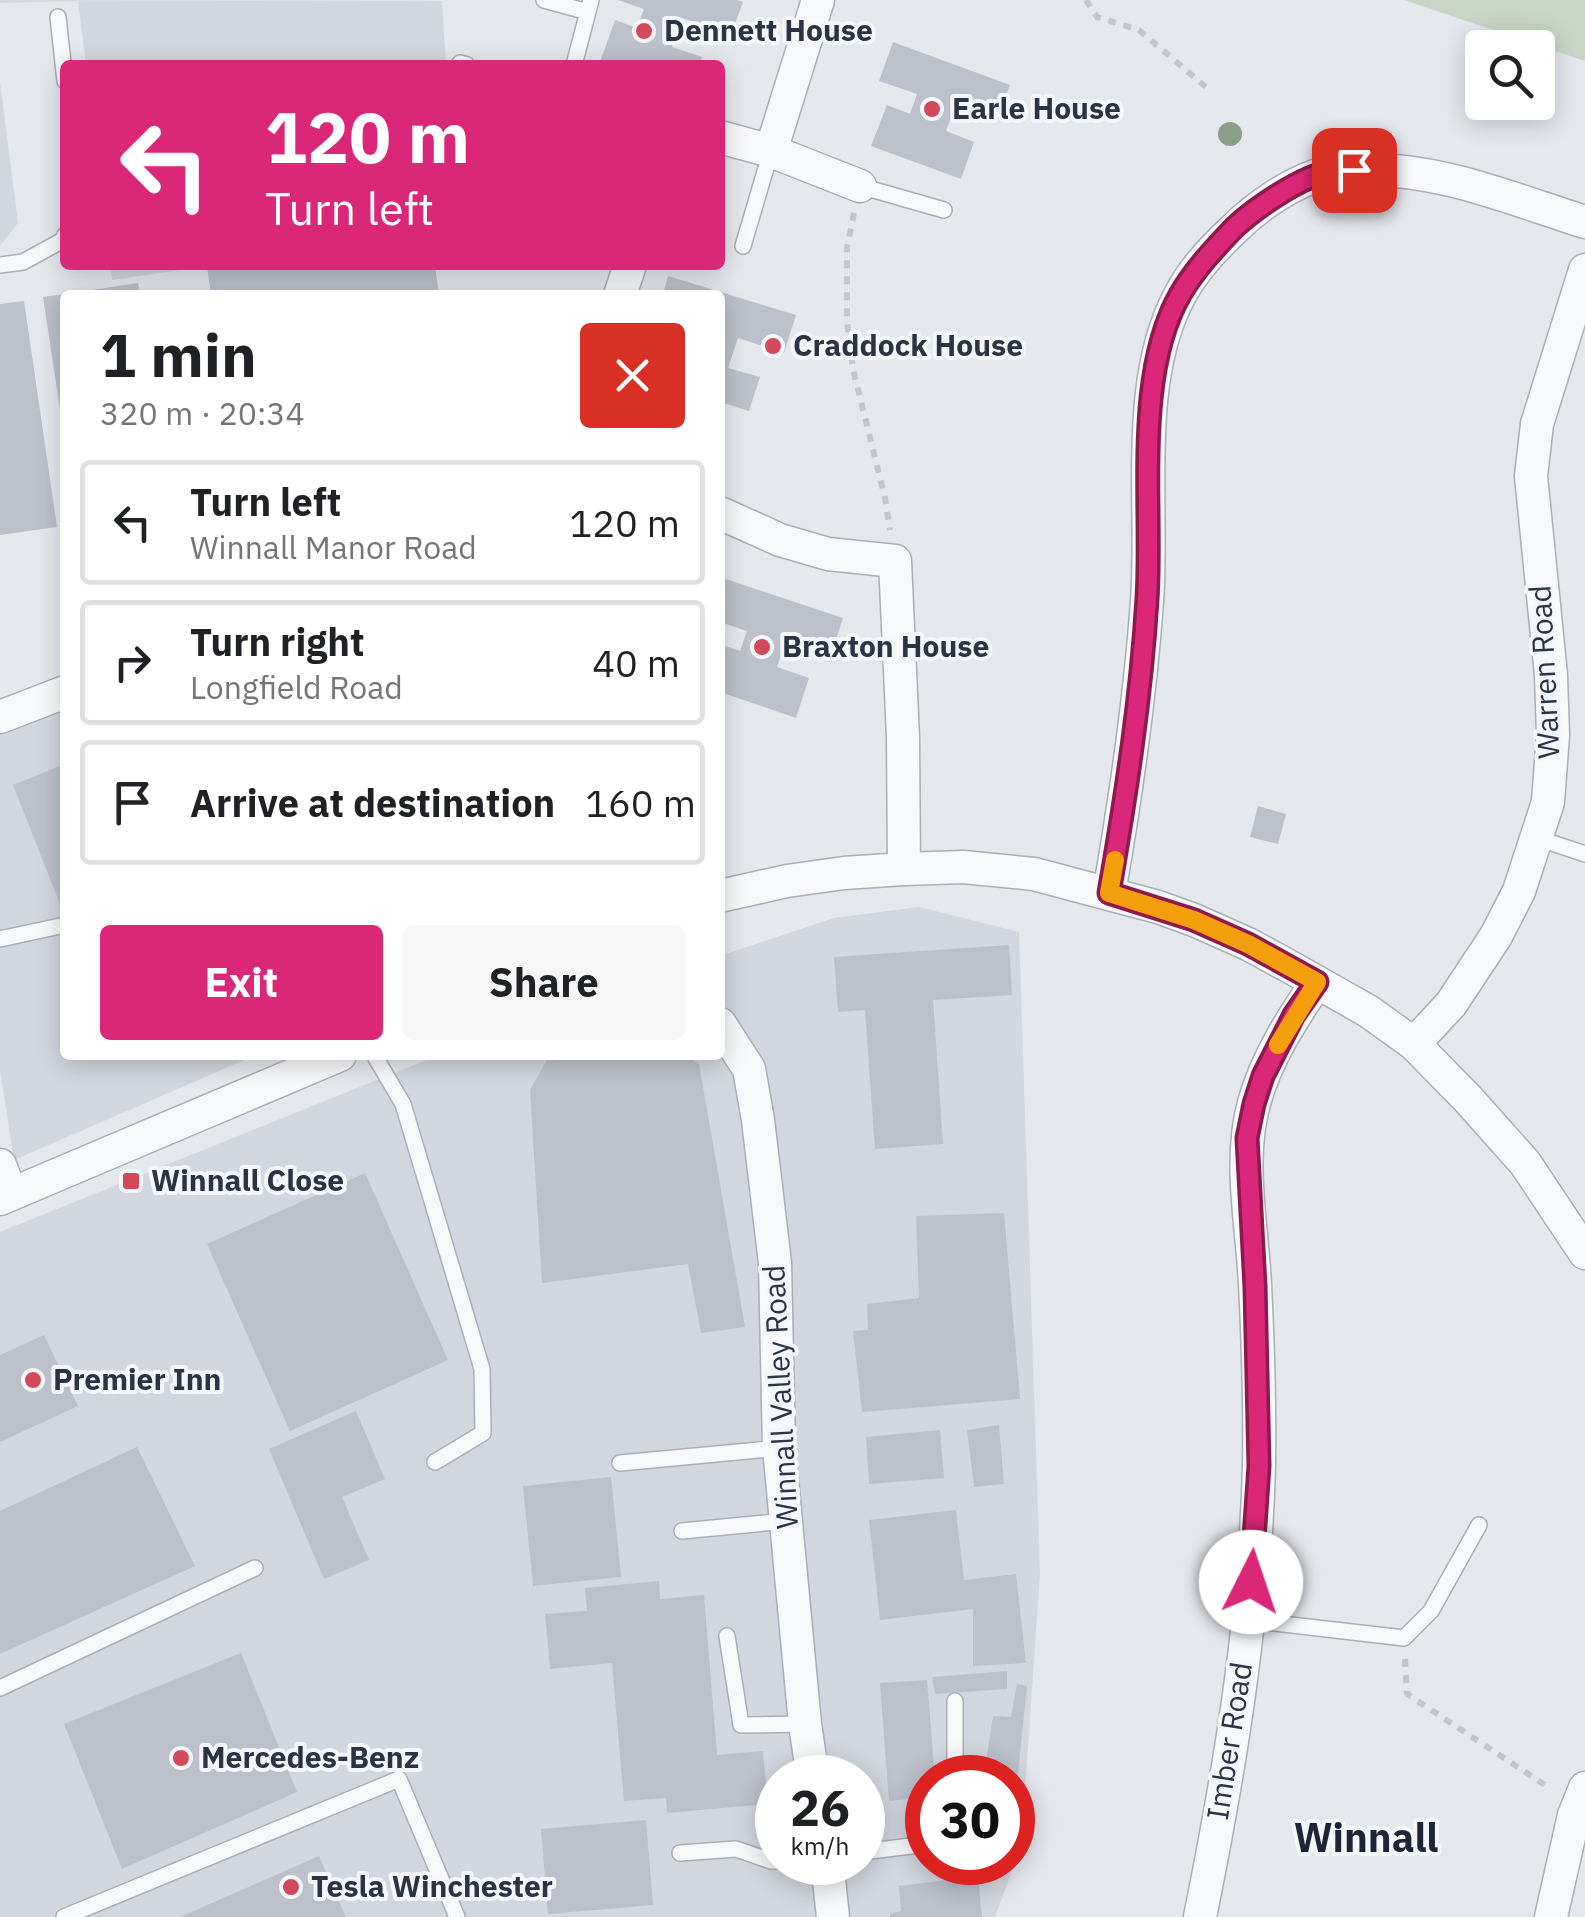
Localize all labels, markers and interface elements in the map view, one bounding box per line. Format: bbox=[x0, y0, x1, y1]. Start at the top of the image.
place label: Dennett House bbox=[664, 10, 873, 49]
marker: Dennett House bbox=[633, 20, 655, 42]
map controls bbox=[1465, 30, 1555, 120]
button: search bbox=[1465, 30, 1555, 120]
place label: Earle House bbox=[952, 88, 1121, 127]
text: 120 m bbox=[265, 91, 470, 182]
marker: Earle House bbox=[921, 98, 943, 120]
icon: left bbox=[100, 100, 230, 230]
pin bbox=[1312, 128, 1397, 213]
icon: arrive bbox=[1327, 143, 1382, 198]
text: Turn left bbox=[265, 179, 434, 237]
text: 1 min bbox=[100, 315, 257, 394]
button: close bbox=[580, 323, 685, 428]
place label: Craddock House bbox=[793, 325, 1023, 364]
marker: Craddock House bbox=[762, 335, 784, 357]
text: 320 m · 20:34 bbox=[100, 392, 305, 434]
text: Turn left bbox=[190, 477, 341, 526]
icon: left bbox=[105, 495, 160, 550]
text: 120 m bbox=[569, 498, 680, 547]
text: Winnall Manor Road bbox=[190, 526, 477, 568]
street label: Warren Road bbox=[1519, 584, 1568, 760]
text: Turn right bbox=[190, 617, 365, 666]
place label: Braxton House bbox=[782, 626, 989, 665]
icon: right bbox=[105, 635, 160, 690]
marker: Braxton House bbox=[751, 636, 773, 658]
text: 40 m bbox=[592, 638, 680, 687]
text: Longfield Road bbox=[190, 666, 403, 708]
icon: arrive bbox=[105, 775, 160, 830]
text: Arrive at destination bbox=[190, 778, 555, 827]
text: 160 m bbox=[585, 778, 696, 827]
button: Exit bbox=[100, 925, 383, 1040]
button: Share bbox=[403, 925, 685, 1040]
place label: Winnall Close bbox=[151, 1160, 344, 1199]
marker: Winnall Close bbox=[120, 1170, 142, 1192]
street label: Winnall Valley Road bbox=[753, 1264, 806, 1530]
place label: Premier Inn bbox=[53, 1359, 221, 1398]
marker: Premier Inn bbox=[22, 1369, 44, 1391]
position arrow bbox=[1199, 1530, 1303, 1634]
street label: Imber Road bbox=[1197, 1659, 1260, 1822]
place label: Mercedes-Benz bbox=[201, 1737, 419, 1776]
marker: Mercedes-Benz bbox=[170, 1747, 192, 1769]
speed limit sign: 30 bbox=[905, 1755, 1035, 1885]
text: 26 bbox=[790, 1775, 850, 1840]
district label: Winnall bbox=[1294, 1811, 1438, 1863]
text: km/h bbox=[791, 1829, 849, 1862]
place label: Tesla Winchester bbox=[311, 1866, 553, 1905]
marker: Tesla Winchester bbox=[280, 1876, 302, 1898]

